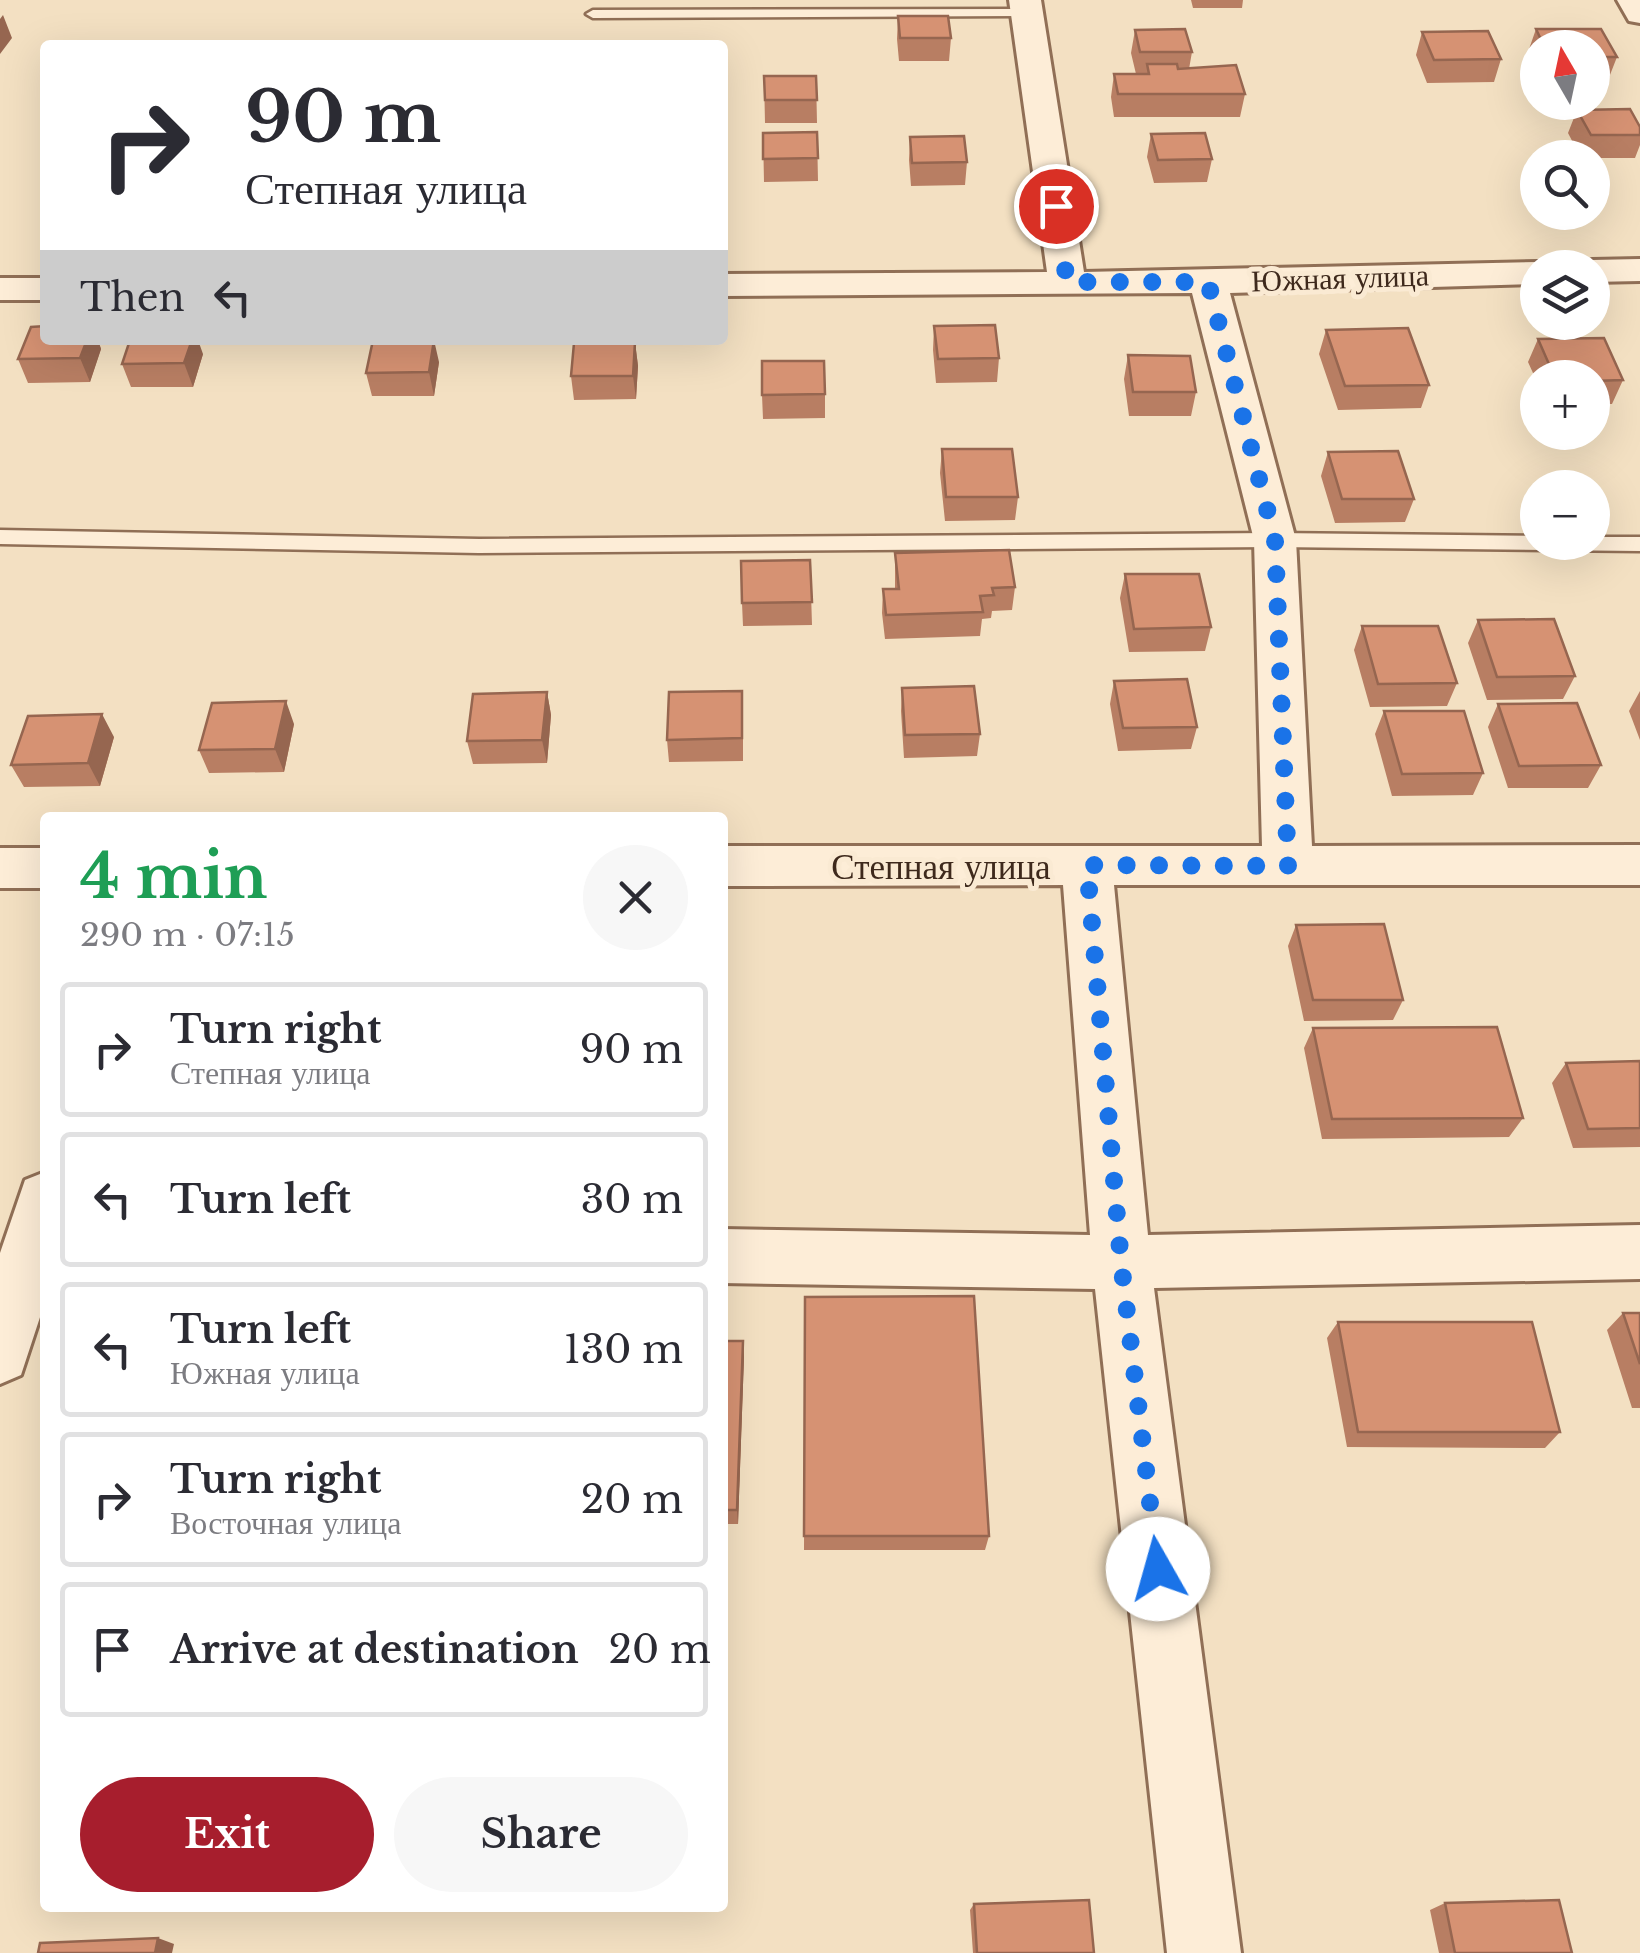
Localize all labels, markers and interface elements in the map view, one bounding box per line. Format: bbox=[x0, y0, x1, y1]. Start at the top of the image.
north arrow bbox=[1520, 30, 1610, 120]
map controls bbox=[1520, 30, 1610, 560]
text: 90 m bbox=[245, 74, 441, 161]
icon: right bbox=[80, 80, 210, 210]
button: search bbox=[1520, 140, 1610, 230]
text: Степная улица bbox=[245, 160, 527, 216]
pin bbox=[1014, 164, 1099, 249]
icon: arrive bbox=[1029, 179, 1084, 234]
button: layers bbox=[1520, 250, 1610, 340]
street label: Южная улица bbox=[1251, 256, 1429, 300]
icon: left bbox=[205, 270, 260, 325]
text: Then bbox=[80, 274, 185, 321]
button: + bbox=[1520, 360, 1610, 450]
button: − bbox=[1520, 470, 1610, 560]
text: 4 min bbox=[80, 840, 267, 914]
button: close bbox=[583, 845, 688, 950]
street label: Степная улица bbox=[831, 845, 1051, 888]
text: 290 m · 07:15 bbox=[80, 915, 295, 955]
text: Turn right bbox=[170, 1006, 381, 1053]
icon: right bbox=[85, 1022, 140, 1077]
text: 90 m bbox=[580, 1026, 683, 1073]
text: Степная улица bbox=[170, 1053, 370, 1093]
icon: left bbox=[85, 1172, 140, 1227]
text: Turn left bbox=[170, 1176, 351, 1223]
text: 30 m bbox=[581, 1176, 683, 1223]
text: Turn left bbox=[170, 1306, 351, 1353]
icon: left bbox=[85, 1322, 140, 1377]
text: 130 m bbox=[564, 1326, 683, 1373]
text: Южная улица bbox=[170, 1353, 360, 1393]
text: Turn right bbox=[170, 1456, 381, 1503]
icon: right bbox=[85, 1472, 140, 1527]
text: 20 m bbox=[581, 1476, 683, 1523]
text: Восточная улица bbox=[170, 1503, 401, 1543]
position arrow bbox=[1106, 1517, 1210, 1621]
icon: arrive bbox=[85, 1622, 140, 1677]
text: Arrive at destination bbox=[170, 1626, 579, 1673]
text: 20 m bbox=[609, 1626, 711, 1673]
button: Exit bbox=[80, 1777, 374, 1892]
button: Share bbox=[394, 1777, 688, 1892]

